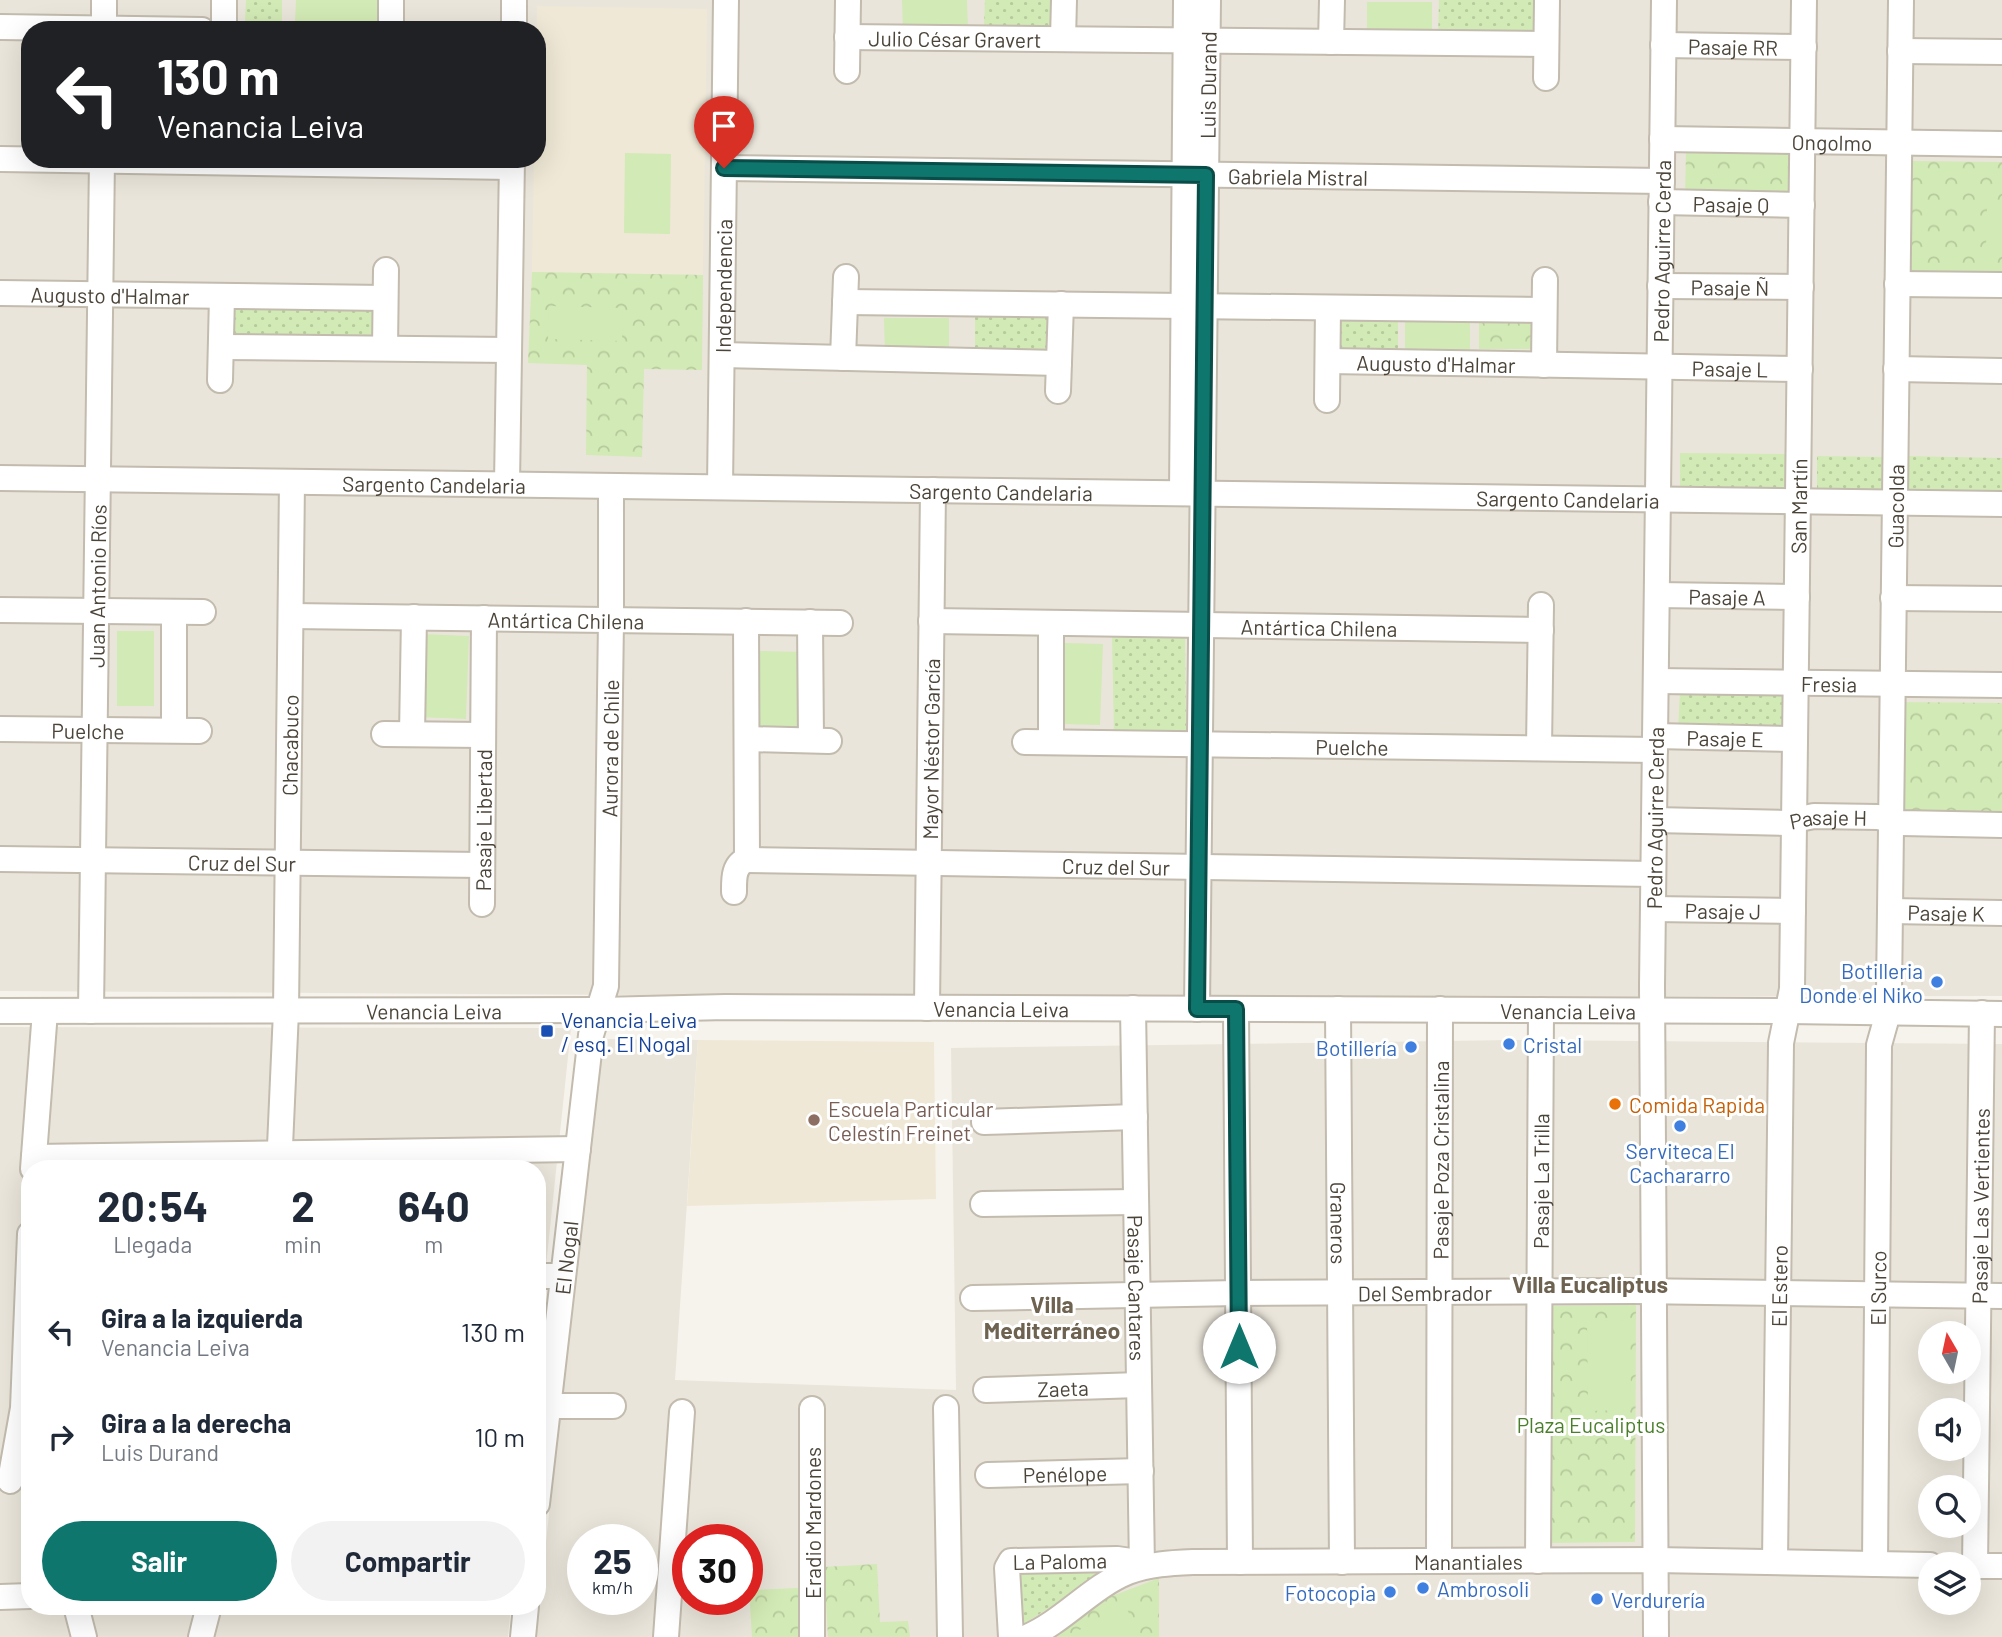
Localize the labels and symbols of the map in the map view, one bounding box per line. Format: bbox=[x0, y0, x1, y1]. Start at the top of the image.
street label: Julio César Gravert bbox=[868, 25, 1042, 51]
street label: Luis Durand bbox=[1194, 31, 1220, 139]
street label: Pasaje RR bbox=[1688, 33, 1778, 59]
pin bbox=[694, 96, 754, 168]
street label: Ongolmo bbox=[1791, 128, 1872, 155]
street label: Pedro Aguirre Cerda bbox=[1647, 160, 1675, 342]
street label: Gabriela Mistral bbox=[1228, 162, 1368, 189]
street label: Pasaje Q bbox=[1692, 190, 1770, 217]
street label: Independencia bbox=[709, 219, 736, 353]
street label: Pasaje Ñ bbox=[1691, 274, 1769, 299]
street label: Augusto d'Halmar bbox=[30, 281, 190, 308]
street label: Augusto d'Halmar bbox=[1356, 349, 1516, 377]
street label: Pasaje L bbox=[1692, 355, 1768, 381]
street label: San Martín bbox=[1785, 458, 1811, 554]
street label: Guacolda bbox=[1882, 464, 1908, 549]
street label: Sargento Candelaria bbox=[342, 470, 526, 497]
street label: Sargento Candelaria bbox=[909, 477, 1093, 505]
street label: Sargento Candelaria bbox=[1476, 485, 1660, 512]
street label: Juan Antonio Ríos bbox=[83, 504, 110, 668]
street label: Pasaje A bbox=[1688, 583, 1766, 609]
street label: Antártica Chilena bbox=[487, 606, 645, 633]
street label: Antártica Chilena bbox=[1240, 613, 1398, 640]
street label: Mayor Néstor García bbox=[916, 658, 944, 840]
street label: Fresia bbox=[1801, 670, 1857, 696]
street label: Aurora de Chile bbox=[596, 679, 623, 817]
street label: Chacabuco bbox=[276, 694, 302, 796]
street label: Puelche bbox=[51, 717, 125, 743]
street label: Pasaje E bbox=[1686, 724, 1764, 751]
street label: Pedro Aguirre Cerda bbox=[1640, 727, 1668, 909]
street label: Puelche bbox=[1315, 733, 1389, 759]
street label: Pasaje Libertad bbox=[470, 749, 496, 891]
street label: Pasaje H bbox=[1787, 803, 1867, 833]
street label: Cruz del Sur bbox=[188, 849, 297, 875]
street label: Cruz del Sur bbox=[1062, 852, 1171, 879]
street label: Pasaje J bbox=[1684, 897, 1761, 923]
street label: Pasaje K bbox=[1907, 899, 1985, 925]
place label: Botilleria Donde el Niko bbox=[1799, 958, 1923, 1007]
marker: Botilleria Donde el Niko bbox=[1929, 974, 1945, 990]
street label: Venancia Leiva bbox=[933, 995, 1069, 1021]
street label: Venancia Leiva bbox=[1500, 997, 1636, 1023]
street label: Venancia Leiva bbox=[366, 998, 502, 1023]
place label: Venancia Leiva / esq. El Nogal bbox=[561, 1007, 697, 1056]
marker: Venancia Leiva / esq. El Nogal bbox=[539, 1023, 555, 1039]
place label: Cristal bbox=[1523, 1032, 1582, 1057]
place label: Botillería bbox=[1316, 1035, 1397, 1060]
marker: Cristal bbox=[1501, 1036, 1517, 1052]
marker: Botillería bbox=[1403, 1039, 1419, 1055]
street label: Pasaje Poza Cristalina bbox=[1427, 1061, 1452, 1259]
place label: Comida Rapida bbox=[1629, 1092, 1765, 1117]
place label: Escuela Particular Celestín Freinet bbox=[828, 1096, 994, 1145]
marker: Comida Rapida bbox=[1607, 1096, 1623, 1112]
street label: Pasaje Las Vertientes bbox=[1966, 1108, 1993, 1304]
marker: Escuela Particular Celestín Freinet bbox=[806, 1112, 822, 1128]
street label: Pasaje La Trilla bbox=[1527, 1113, 1553, 1249]
marker: Serviteca El Cachararro bbox=[1672, 1118, 1688, 1134]
place label: Serviteca El Cachararro bbox=[1626, 1138, 1734, 1187]
street label: Graneros bbox=[1327, 1182, 1352, 1264]
street label: Pasaje Cantares bbox=[1124, 1215, 1151, 1361]
street label: El Nogal bbox=[549, 1219, 582, 1296]
street label: El Estero bbox=[1765, 1245, 1791, 1327]
street label: El Surco bbox=[1864, 1250, 1890, 1326]
district label: Villa Eucaliptus bbox=[1512, 1270, 1668, 1298]
street label: Del Sembrador bbox=[1358, 1279, 1493, 1305]
district label: Villa Mediterráneo bbox=[984, 1290, 1120, 1344]
position arrow bbox=[1202, 1310, 1276, 1384]
north arrow bbox=[1918, 1321, 1981, 1384]
street label: Zaeta bbox=[1037, 1374, 1089, 1401]
park label: Plaza Eucaliptus bbox=[1517, 1412, 1665, 1437]
street label: Eradio Mardones bbox=[800, 1447, 825, 1599]
street label: Penélope bbox=[1022, 1459, 1108, 1487]
speed limit sign: 30 bbox=[672, 1524, 763, 1615]
street label: La Paloma bbox=[1012, 1547, 1107, 1573]
street label: Manantiales bbox=[1414, 1548, 1523, 1574]
place label: Ambrosoli bbox=[1437, 1576, 1529, 1601]
place label: Fotocopia bbox=[1285, 1580, 1376, 1605]
marker: Ambrosoli bbox=[1415, 1580, 1431, 1596]
marker: Fotocopia bbox=[1382, 1584, 1398, 1600]
place label: Verdurería bbox=[1611, 1587, 1705, 1612]
marker: Verdurería bbox=[1589, 1591, 1605, 1607]

